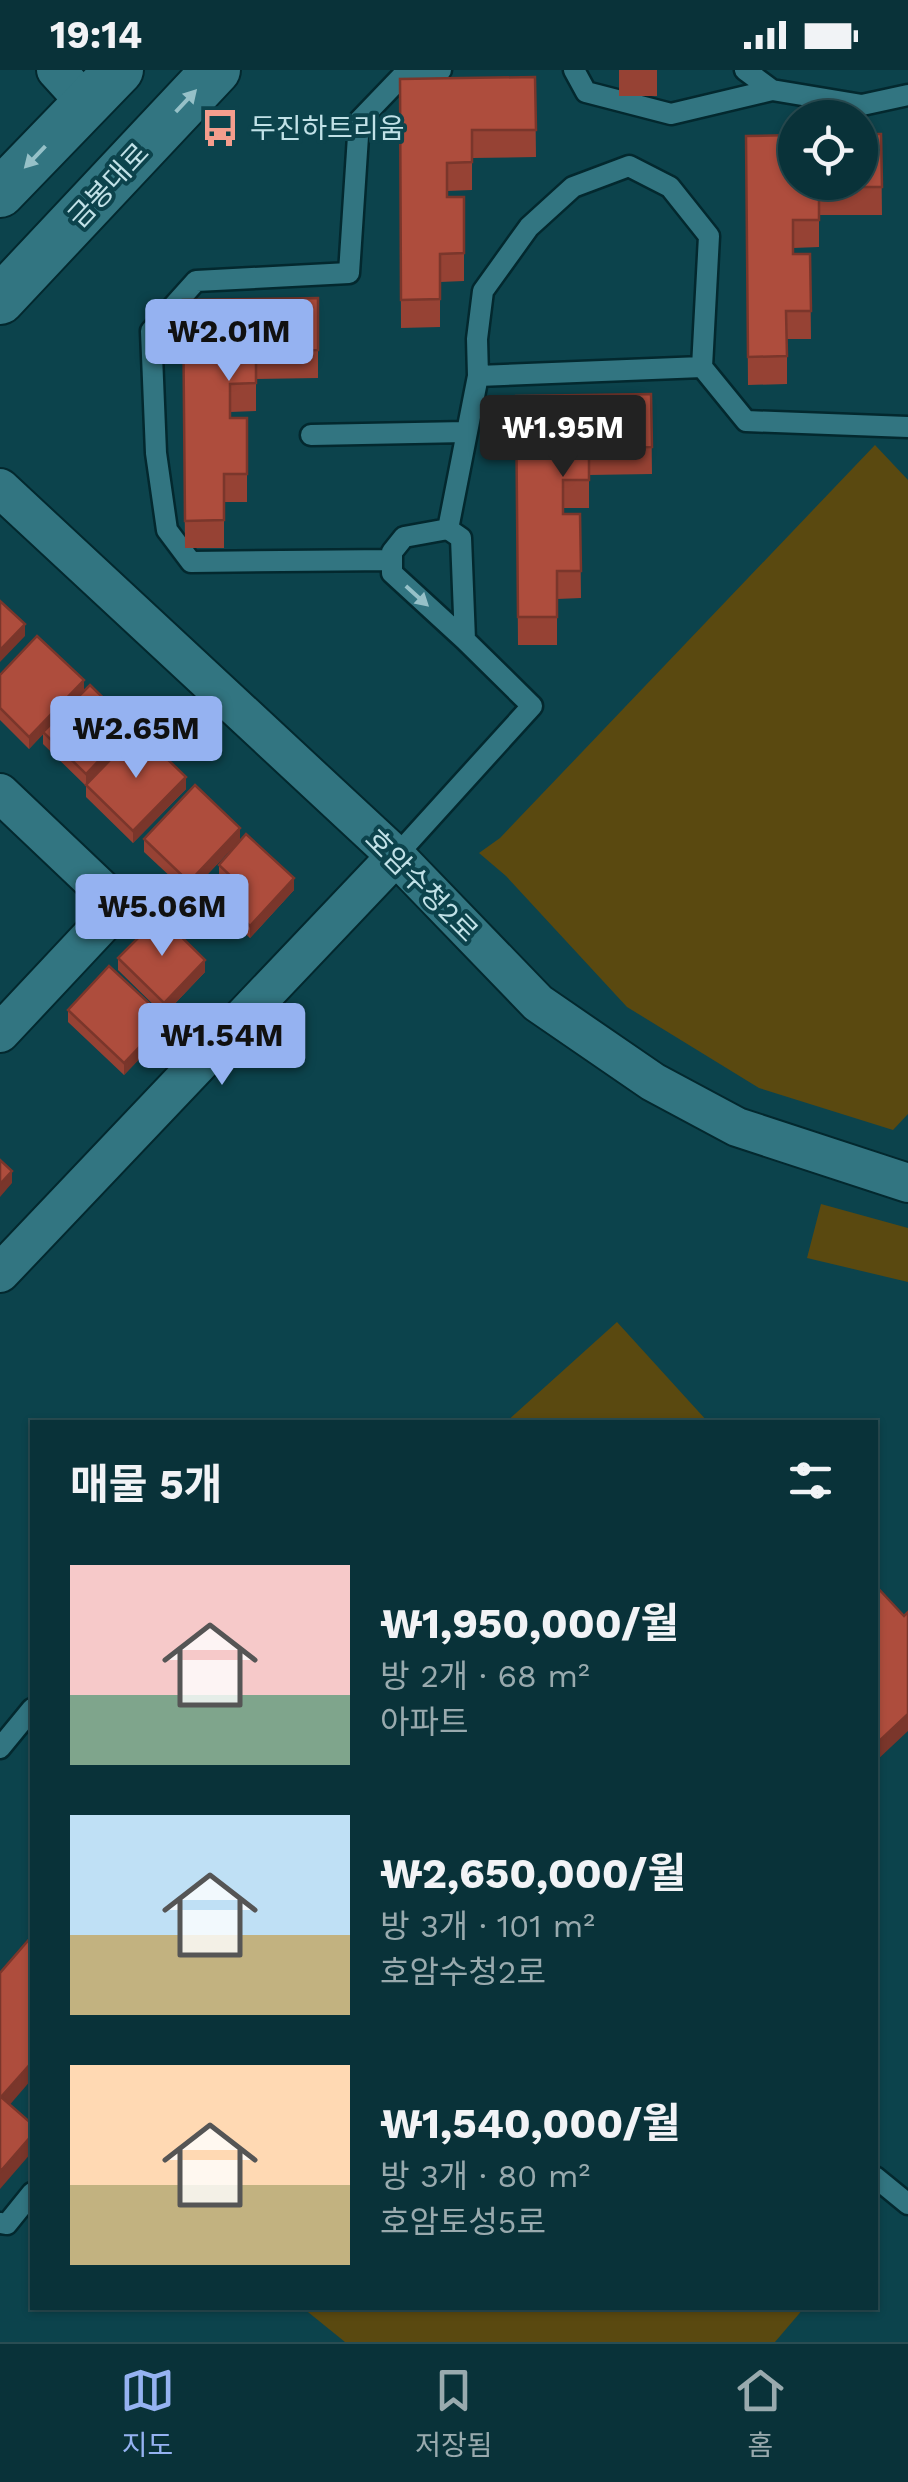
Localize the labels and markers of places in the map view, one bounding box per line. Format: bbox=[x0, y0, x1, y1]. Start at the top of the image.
bus stop icon: 두진하트리움 bbox=[199, 107, 241, 149]
place label: 두진하트리움 bbox=[250, 112, 405, 145]
pin: ₩2.01M bbox=[148, 299, 310, 384]
pin: ₩1.95M bbox=[482, 395, 644, 480]
pin: ₩2.65M bbox=[55, 696, 217, 781]
pin: ₩5.06M bbox=[81, 874, 243, 959]
pin: ₩1.54M bbox=[141, 1003, 303, 1088]

